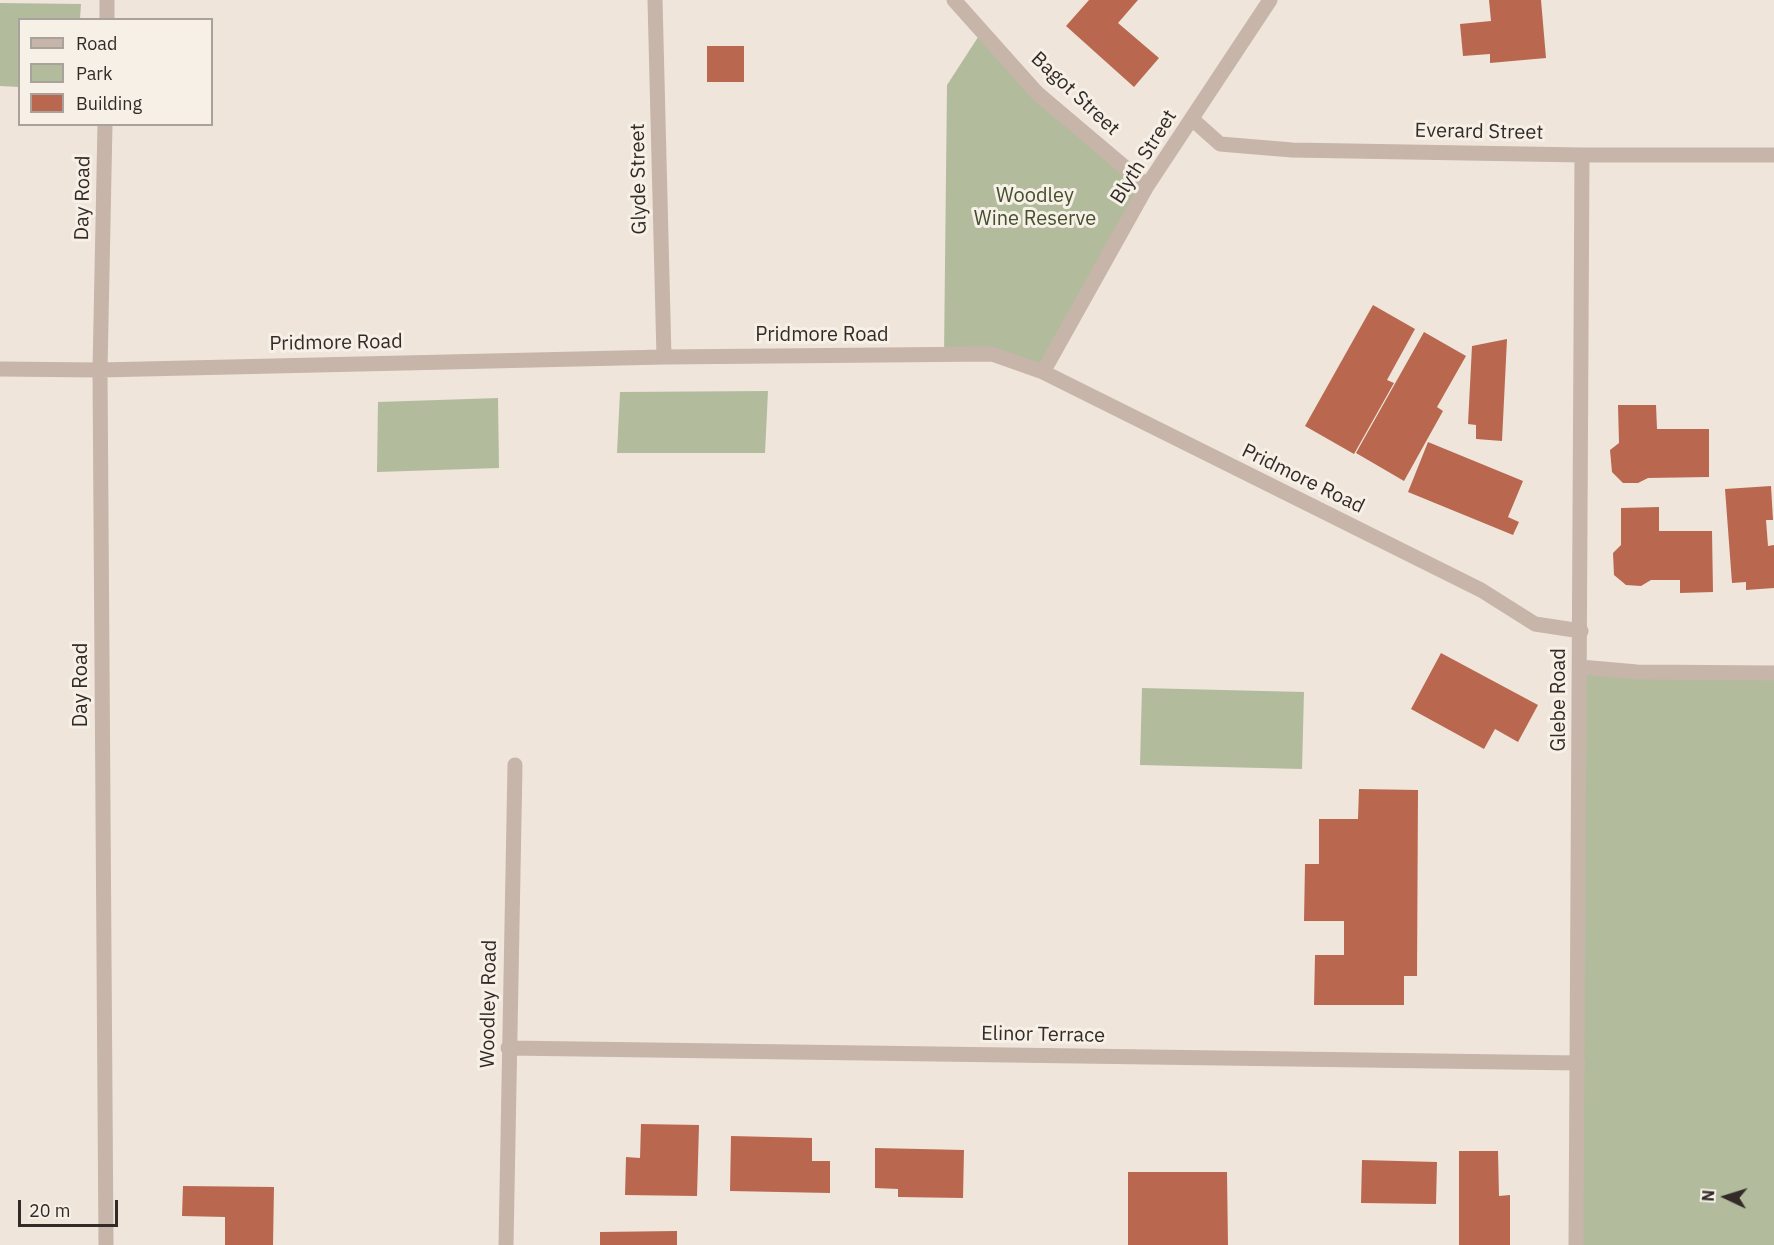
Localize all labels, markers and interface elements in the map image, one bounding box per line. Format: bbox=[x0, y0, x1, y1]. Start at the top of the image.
legend bbox=[18, 18, 213, 126]
text: Road bbox=[76, 32, 117, 55]
street label: Bagot Street bbox=[1026, 47, 1124, 141]
text: Park bbox=[76, 62, 112, 85]
text: Building bbox=[76, 92, 142, 115]
street label: Blyth Street bbox=[1106, 106, 1182, 208]
street label: Everard Street bbox=[1414, 119, 1544, 145]
street label: Glyde Street bbox=[626, 123, 652, 235]
street label: Day Road bbox=[70, 155, 96, 241]
park label: Woodley Wine Reserve bbox=[974, 184, 1096, 231]
street label: Pridmore Road bbox=[755, 323, 889, 347]
street label: Pridmore Road bbox=[269, 330, 403, 356]
street label: Pridmore Road bbox=[1238, 439, 1368, 519]
street label: Day Road bbox=[69, 643, 93, 727]
street label: Glebe Road bbox=[1547, 648, 1571, 752]
street label: Woodley Road bbox=[476, 940, 502, 1068]
street label: Elinor Terrace bbox=[981, 1022, 1105, 1048]
north arrow bbox=[1696, 1167, 1756, 1227]
scale bar bbox=[21, 1188, 122, 1226]
text: N bbox=[1698, 1189, 1718, 1202]
text: 20 m bbox=[29, 1199, 71, 1222]

